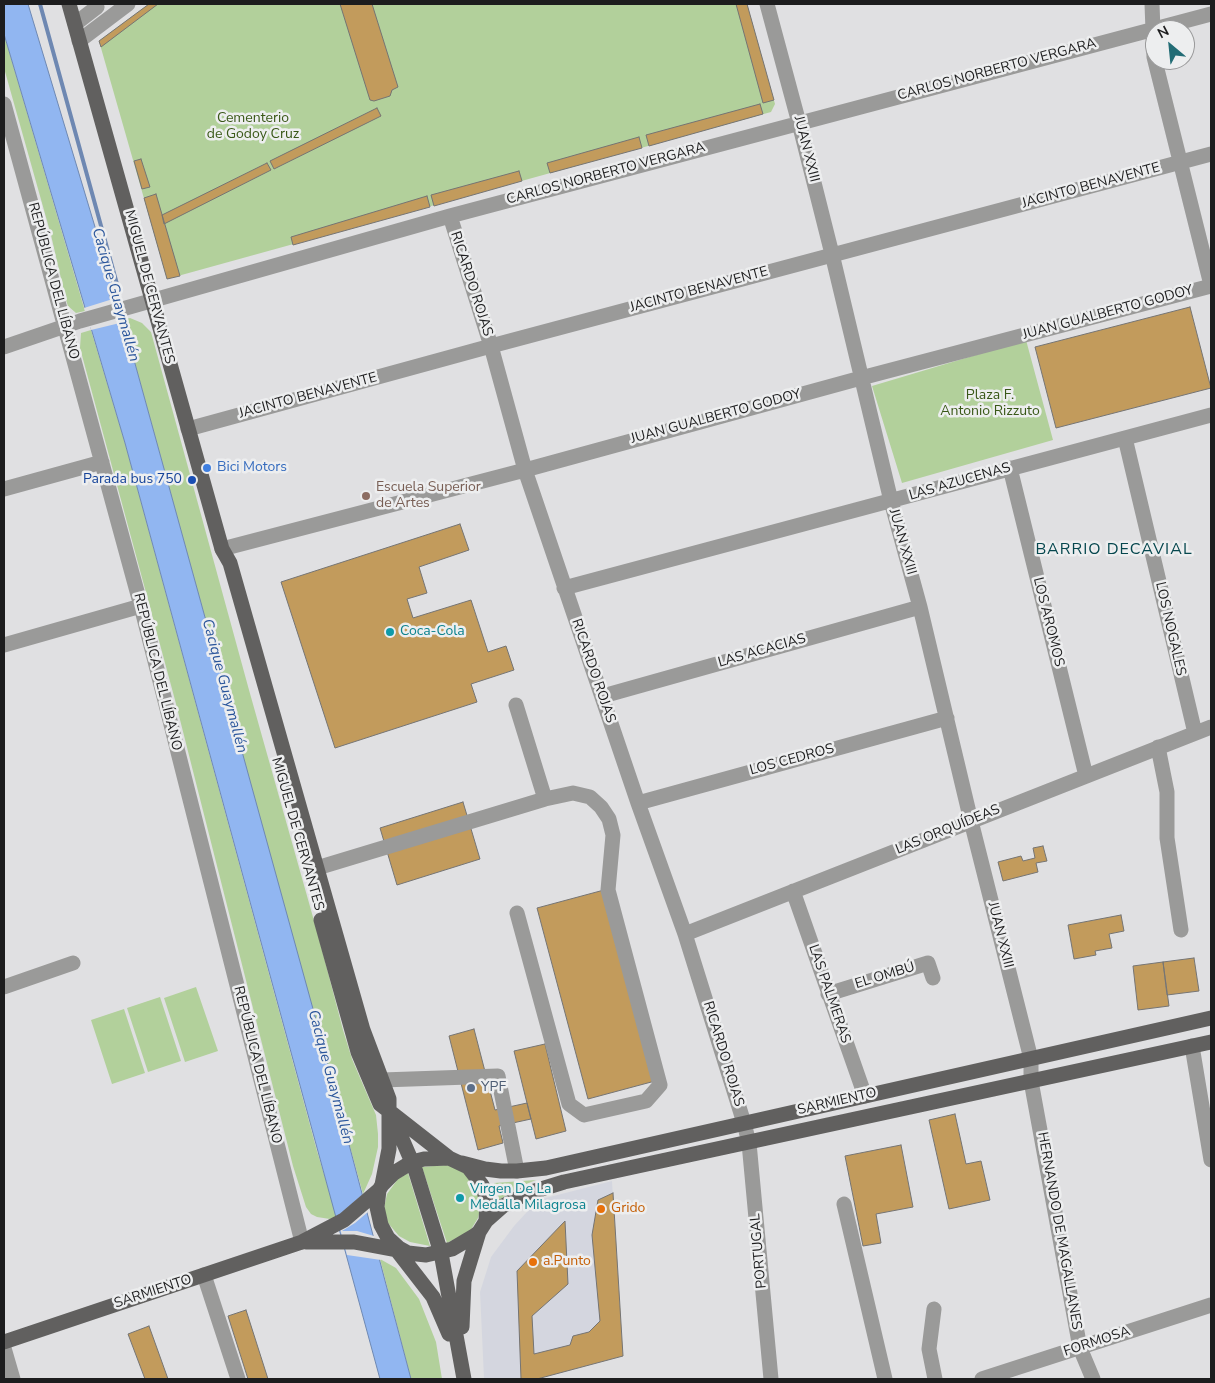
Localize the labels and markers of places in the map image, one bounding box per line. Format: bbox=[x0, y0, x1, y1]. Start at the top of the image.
place label: Bici Motors bbox=[217, 460, 287, 476]
marker: Bici Motors bbox=[201, 462, 213, 474]
place label: Parada bus 750 bbox=[83, 472, 182, 488]
marker: Parada bus 750 bbox=[186, 474, 198, 486]
place label: Escuela Superior de Artes bbox=[376, 480, 481, 512]
marker: Escuela Superior de Artes bbox=[360, 490, 372, 502]
place label: Coca-Cola bbox=[400, 624, 465, 640]
marker: Coca-Cola bbox=[384, 626, 396, 638]
place label: YPF bbox=[481, 1080, 506, 1096]
marker: YPF bbox=[465, 1082, 477, 1094]
place label: Virgen De La Medalla Milagrosa bbox=[470, 1182, 586, 1214]
marker: Virgen De La Medalla Milagrosa bbox=[454, 1192, 466, 1204]
place label: Grido bbox=[611, 1201, 645, 1217]
marker: Grido bbox=[595, 1203, 607, 1215]
place label: a.Punto bbox=[543, 1254, 591, 1270]
marker: a.Punto bbox=[527, 1256, 539, 1268]

